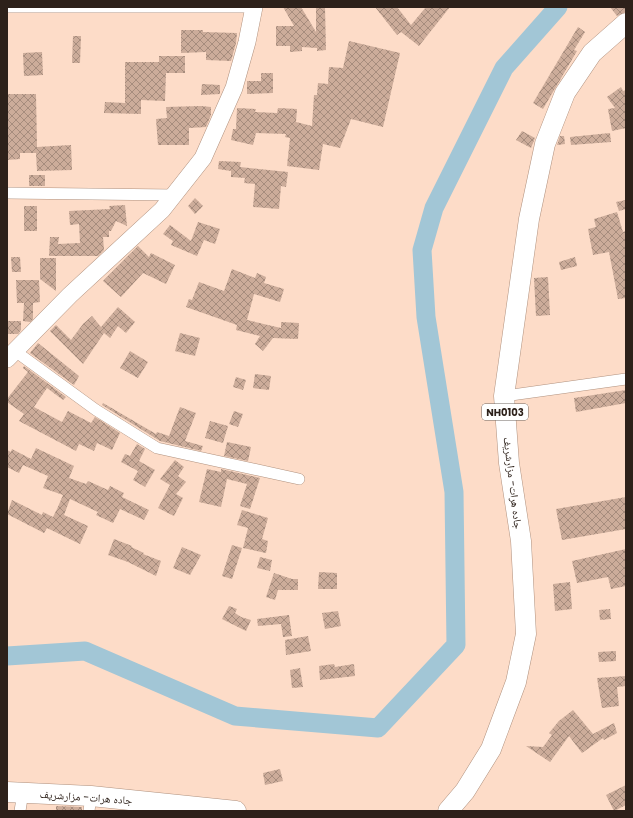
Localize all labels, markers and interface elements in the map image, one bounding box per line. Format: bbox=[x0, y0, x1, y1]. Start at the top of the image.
road number: NH0103 bbox=[482, 404, 528, 420]
street label: جاده هرات- مزارشریف bbox=[499, 436, 527, 530]
street label: جاده هرات- مزارشریف bbox=[39, 786, 133, 808]

